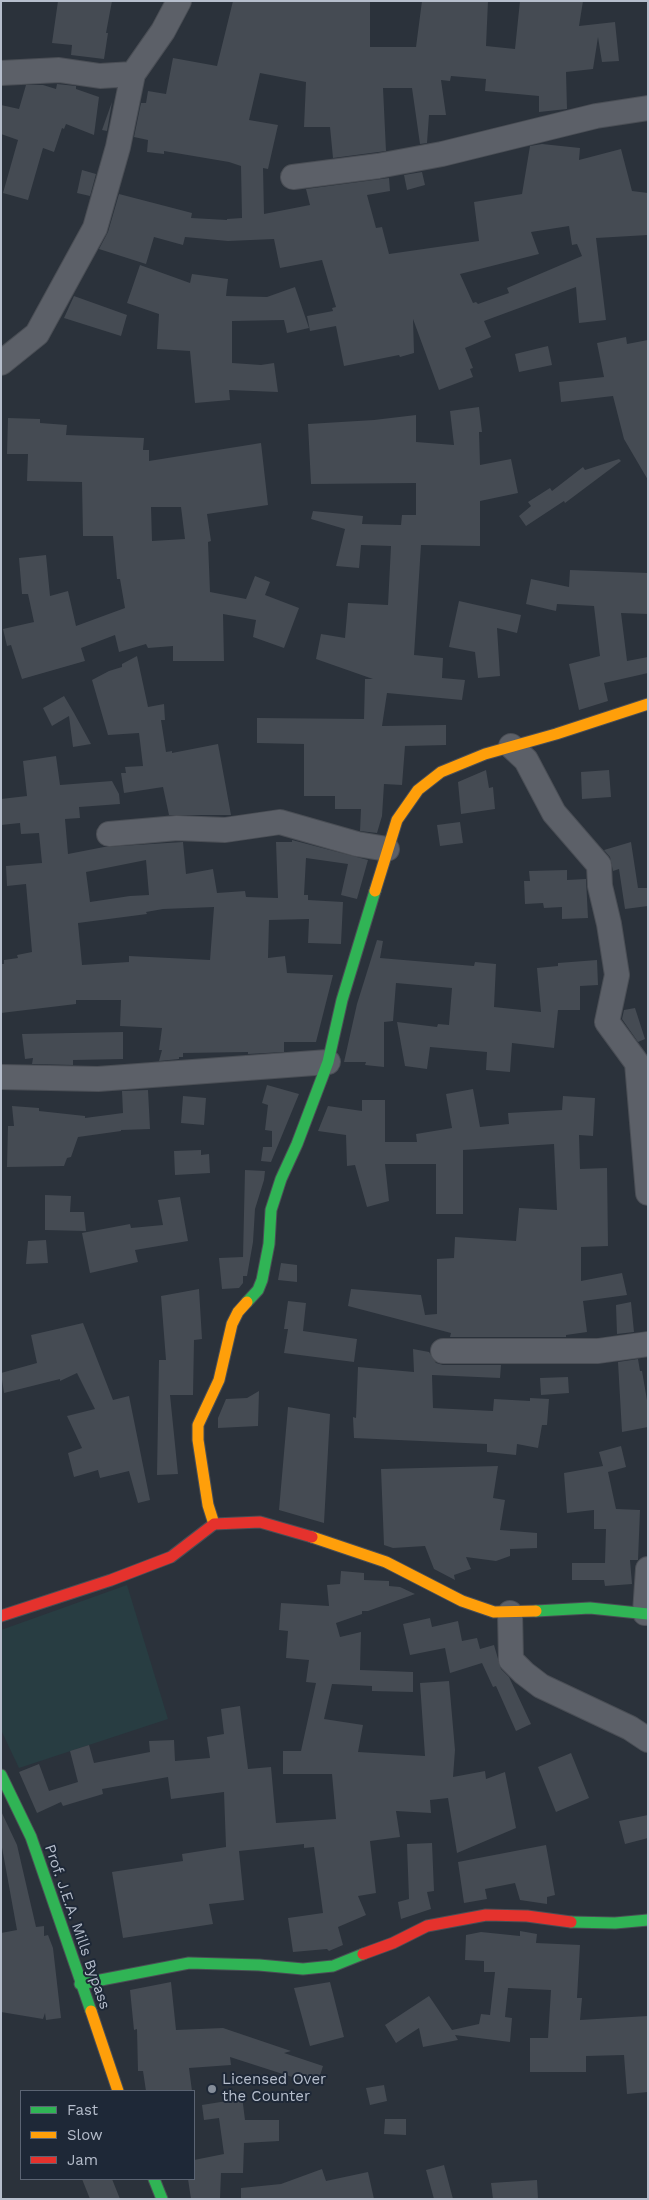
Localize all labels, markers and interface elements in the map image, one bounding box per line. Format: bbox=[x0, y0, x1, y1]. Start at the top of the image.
street label: Prof. J.E.A. Mills Bypass bbox=[40, 1842, 114, 2012]
place label: Licensed Over the Counter bbox=[222, 2071, 326, 2106]
marker: Licensed Over the Counter bbox=[206, 2083, 218, 2095]
legend bbox=[20, 2090, 195, 2180]
text: Fast bbox=[67, 2101, 98, 2119]
text: Slow bbox=[67, 2126, 103, 2144]
text: Jam bbox=[67, 2151, 98, 2169]

